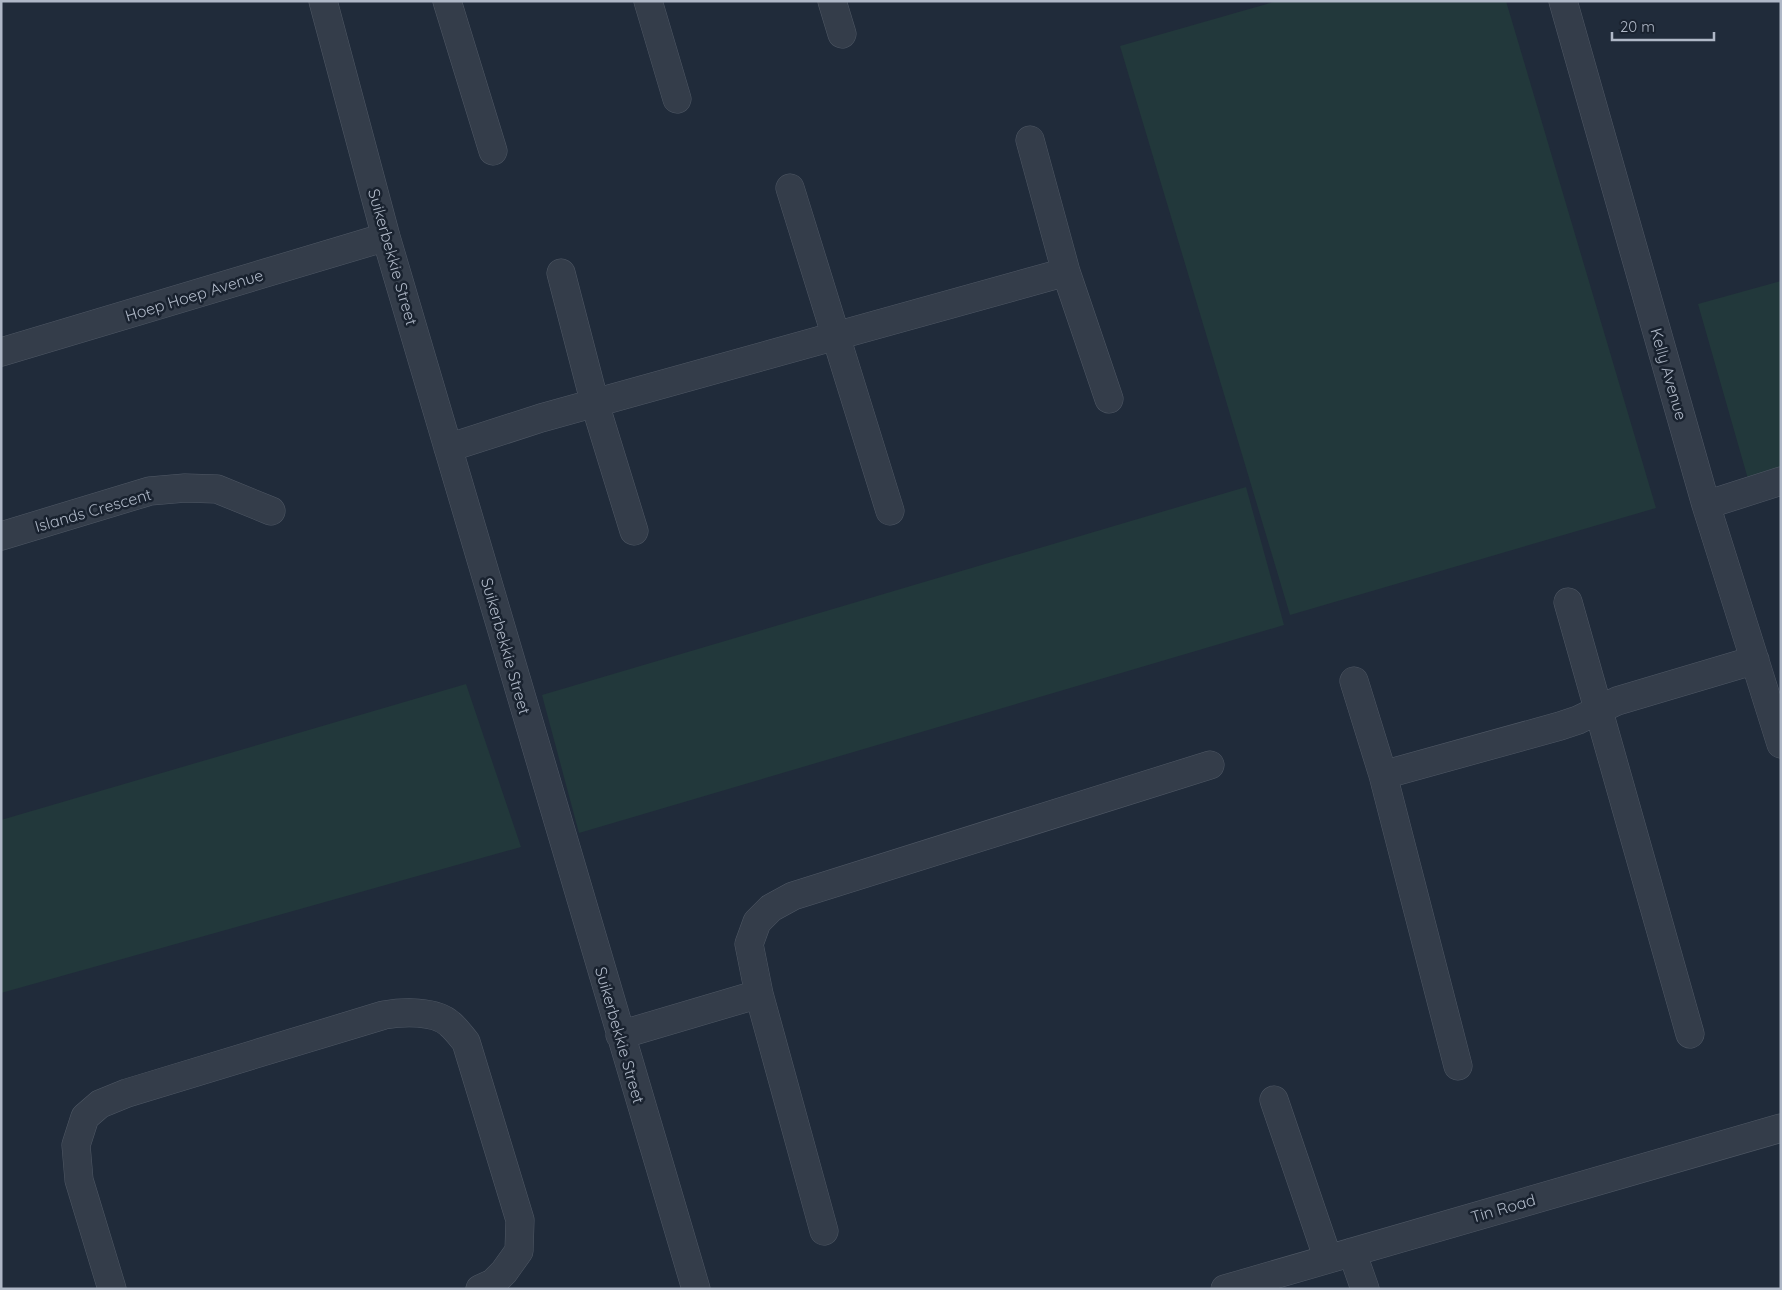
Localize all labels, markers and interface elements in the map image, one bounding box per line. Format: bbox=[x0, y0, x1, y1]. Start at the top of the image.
scale bar bbox=[1612, 10, 1714, 42]
text: 20 m bbox=[1620, 17, 1655, 36]
street label: Suikerbekkie Street bbox=[364, 186, 422, 328]
street label: Hoep Hoep Avenue bbox=[123, 264, 265, 326]
street label: Kelly Avenue bbox=[1646, 326, 1692, 422]
street label: Islands Crescent bbox=[32, 484, 154, 536]
street label: Suikerbekkie Street bbox=[477, 575, 535, 717]
street label: Suikerbekkie Street bbox=[591, 964, 649, 1106]
street label: Tin Road bbox=[1468, 1189, 1538, 1227]

